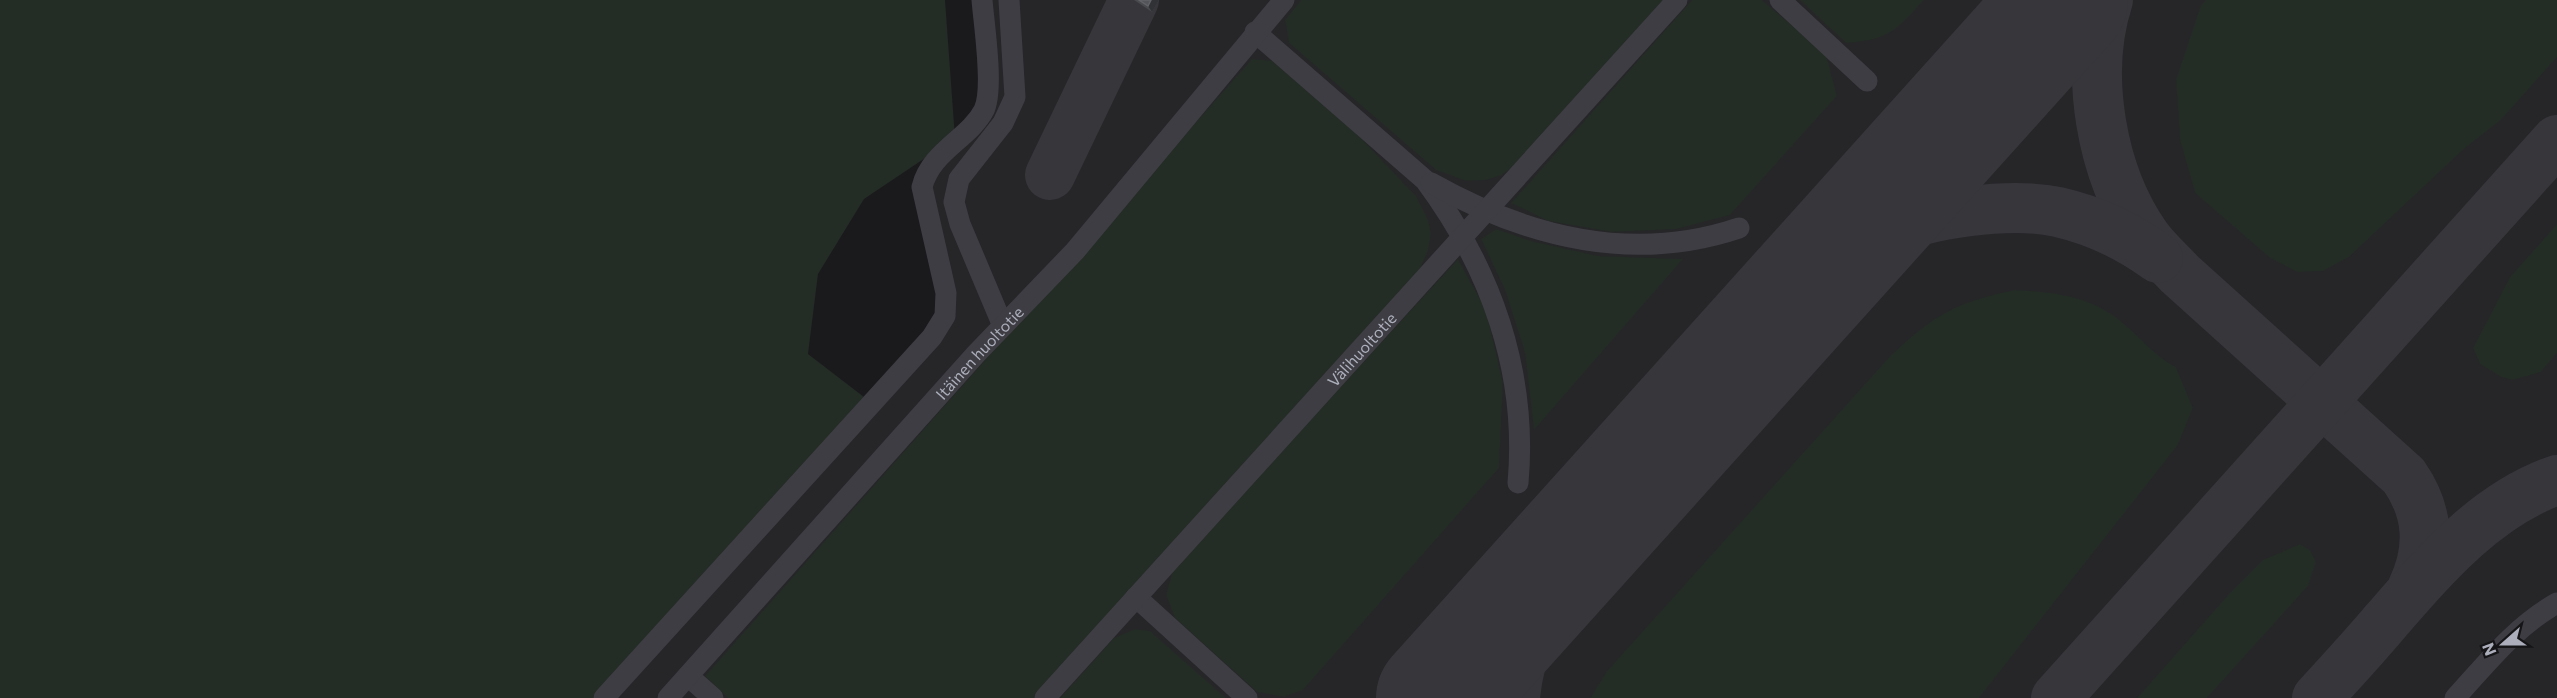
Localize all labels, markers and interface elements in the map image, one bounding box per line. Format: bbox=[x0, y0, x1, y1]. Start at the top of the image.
street label: Itäinen huoltotie bbox=[931, 302, 1027, 403]
street label: Välihuoltotie bbox=[1323, 308, 1400, 390]
north arrow bbox=[2473, 614, 2533, 674]
text: N bbox=[2478, 641, 2500, 659]

